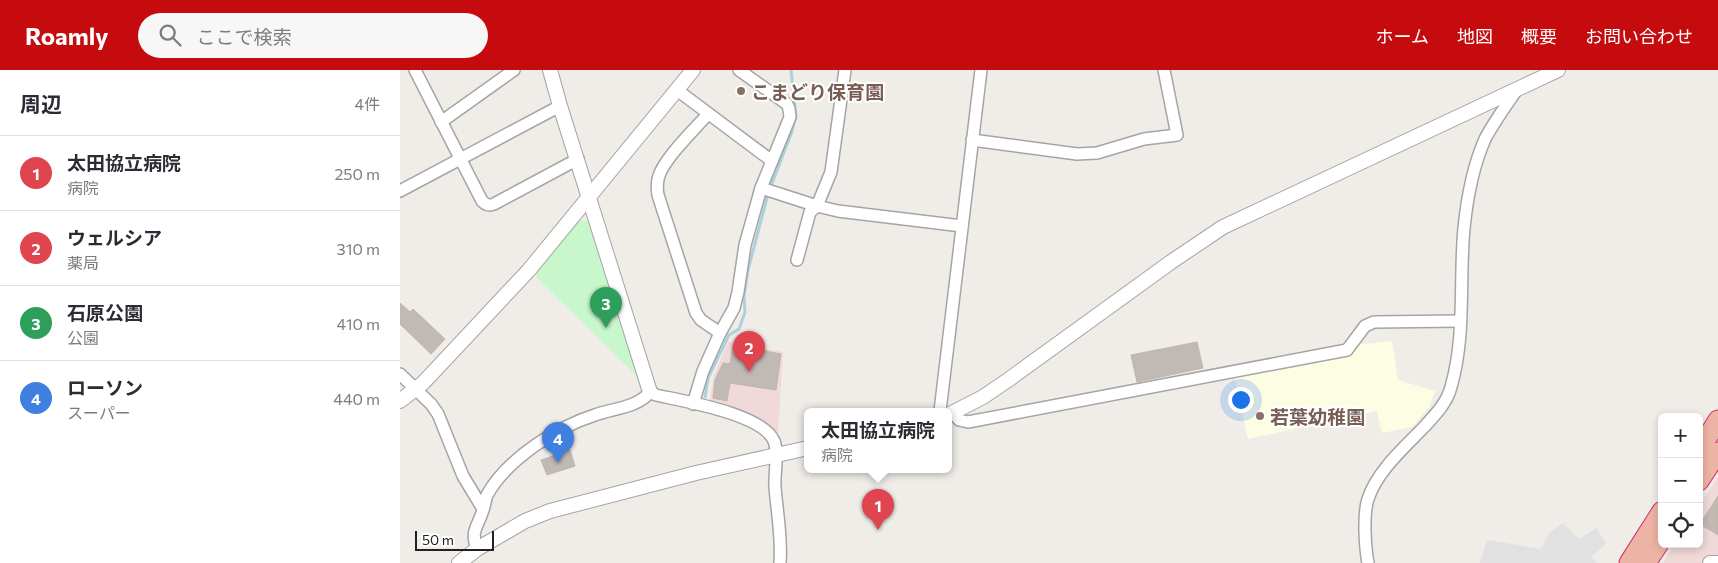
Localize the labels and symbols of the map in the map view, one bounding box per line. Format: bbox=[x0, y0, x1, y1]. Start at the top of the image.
place label: こまどり保育園 bbox=[751, 80, 884, 103]
marker: こまどり保育園 bbox=[735, 85, 747, 97]
pin: 3 bbox=[590, 287, 622, 328]
pin: 2 bbox=[733, 331, 765, 372]
your location bbox=[1228, 387, 1254, 413]
place label: 若葉幼稚園 bbox=[1270, 405, 1365, 428]
marker: 若葉幼稚園 bbox=[1254, 410, 1266, 422]
pin: 4 bbox=[542, 422, 574, 463]
pin: 1 bbox=[862, 489, 894, 530]
scale bar bbox=[415, 528, 494, 551]

